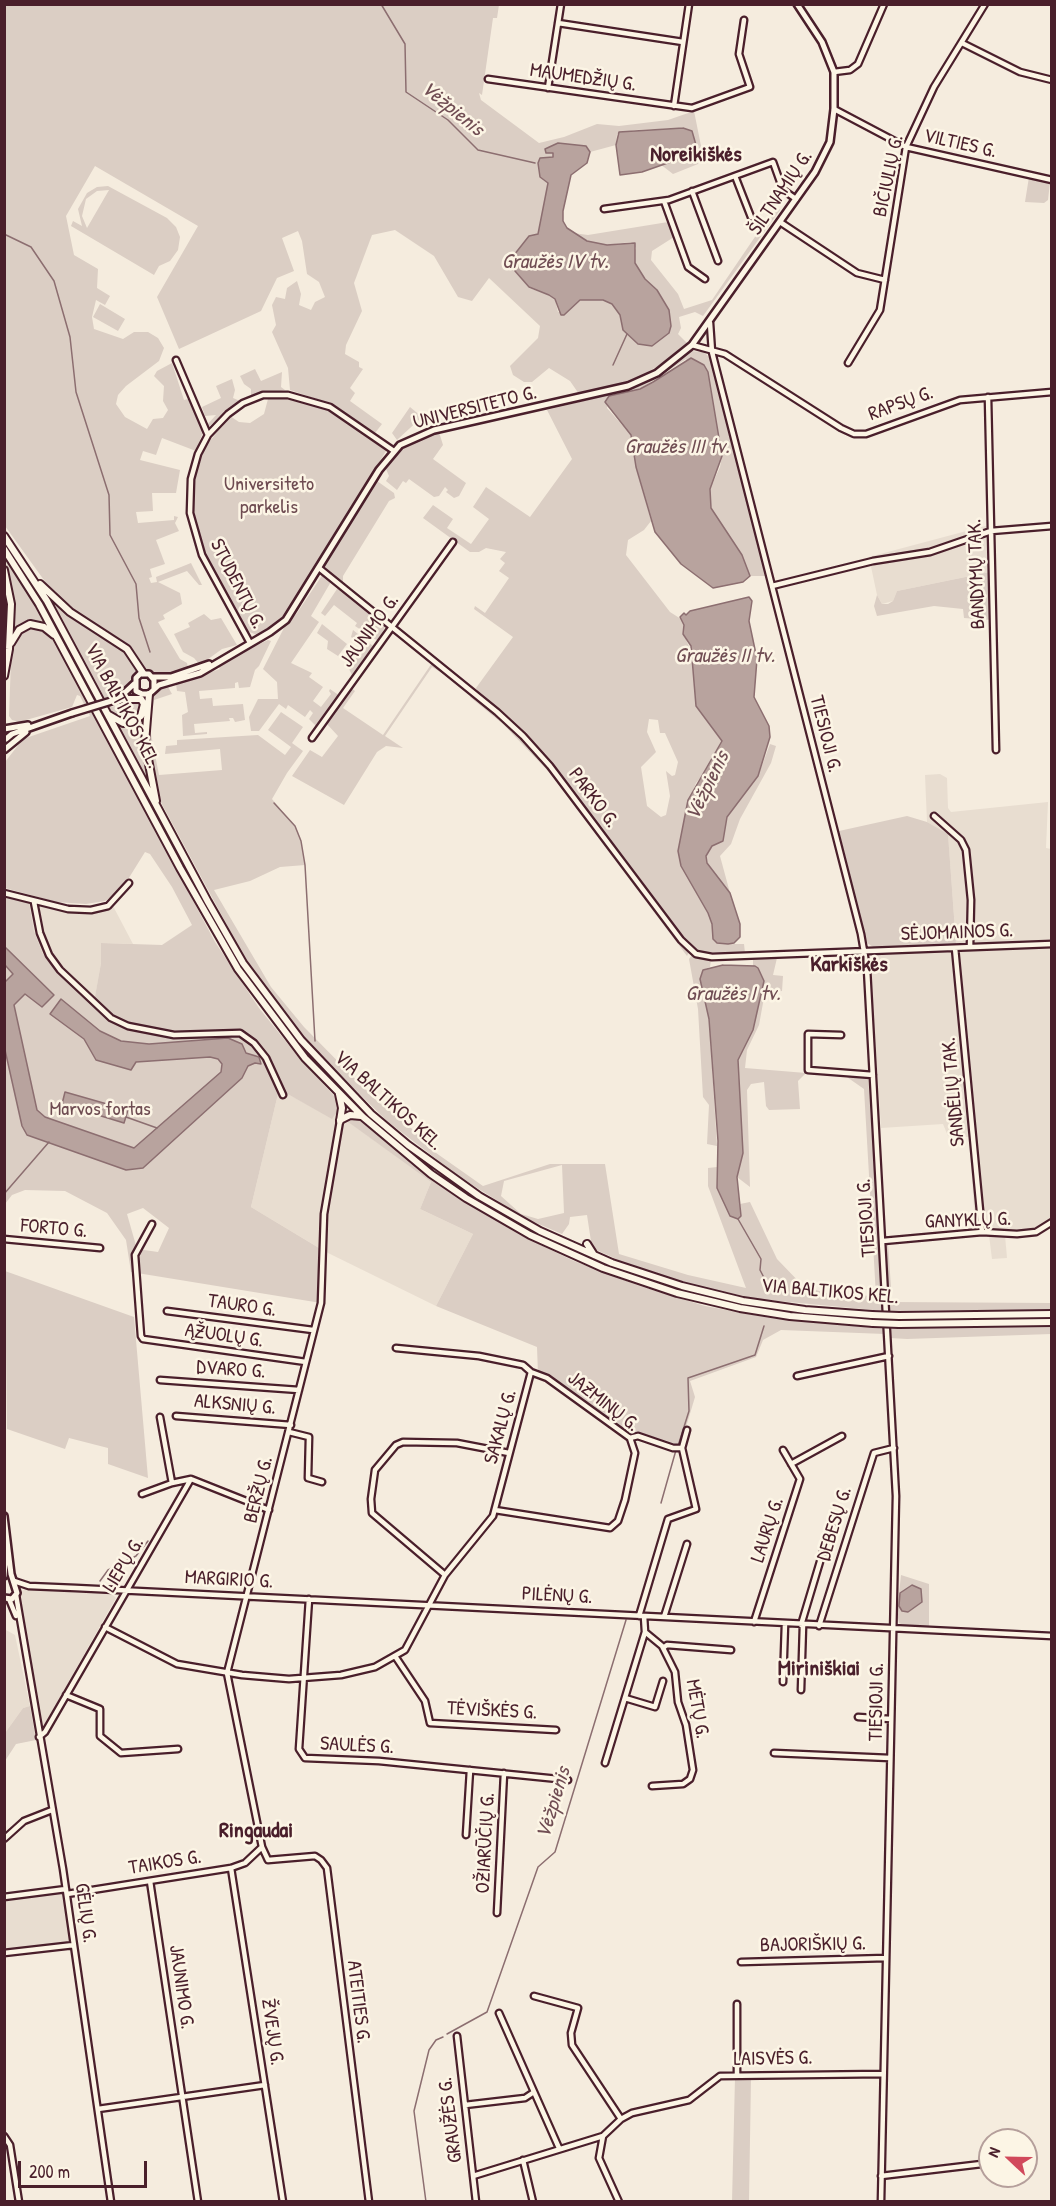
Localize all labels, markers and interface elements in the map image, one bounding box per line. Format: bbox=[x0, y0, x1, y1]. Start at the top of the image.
street label: MAUMEDŽIŲ G. bbox=[528, 59, 638, 97]
water label: Vėžpienis bbox=[416, 76, 488, 142]
street label: VILTIES G. bbox=[921, 124, 999, 164]
street label: BIČIULIŲ G. bbox=[869, 133, 909, 219]
district label: Noreikiškės bbox=[650, 142, 742, 168]
street label: ŠILTNAMIŲ G. bbox=[744, 146, 818, 240]
water label: Graužės IV tv. bbox=[502, 249, 608, 275]
street label: UNIVERSITETO G. bbox=[411, 381, 539, 435]
street label: RAPSŲ G. bbox=[865, 381, 937, 427]
water label: Graužės III tv. bbox=[625, 434, 729, 460]
park label: Universiteto parkelis bbox=[224, 473, 314, 520]
street label: BANDYMŲ TAK. bbox=[963, 518, 991, 630]
street label: STUDENTŲ G. bbox=[204, 535, 270, 633]
street label: JAUNIMO G. bbox=[335, 590, 405, 672]
street label: VIA BALTIKOS KEL. bbox=[79, 639, 165, 773]
water label: Graužės II tv. bbox=[675, 643, 775, 669]
street label: TIESIOJI G. bbox=[804, 693, 846, 775]
water label: Vėžpienis bbox=[681, 747, 735, 825]
street label: PARKO G. bbox=[563, 763, 623, 833]
street label: SĖJOMAINOS G. bbox=[900, 919, 1014, 947]
district label: Karkiškės bbox=[810, 952, 888, 978]
water label: Graužės I tv. bbox=[686, 981, 780, 1007]
street label: SANDĖLIŲ TAK. bbox=[937, 1036, 971, 1148]
street label: VIA BALTIKOS KEL. bbox=[329, 1046, 447, 1156]
park label: Marvos fortas bbox=[49, 1098, 151, 1122]
street label: TIESIOJI G. bbox=[852, 1178, 882, 1258]
street label: GANYKLŲ G. bbox=[924, 1208, 1012, 1234]
street label: FORTO G. bbox=[20, 1214, 88, 1244]
street label: VIA BALTIKOS KEL. bbox=[760, 1274, 900, 1310]
street label: TAURO G. bbox=[206, 1289, 278, 1323]
street label: ĄŽUOLŲ G. bbox=[183, 1319, 265, 1353]
street label: DVARO G. bbox=[196, 1356, 266, 1384]
street label: JAZMINŲ G. bbox=[563, 1367, 643, 1437]
street label: SAKALŲ G. bbox=[480, 1387, 522, 1467]
street label: ALKSNIŲ G. bbox=[193, 1389, 277, 1421]
street label: BERŽŲ G. bbox=[239, 1454, 279, 1526]
street label: DEBESŲ G. bbox=[812, 1484, 858, 1564]
street label: LAURŲ G. bbox=[746, 1495, 790, 1565]
street label: LIEPŲ G. bbox=[98, 1533, 150, 1597]
street label: MARGIRIO G. bbox=[184, 1566, 274, 1594]
street label: PILĖNŲ G. bbox=[521, 1582, 593, 1610]
district label: Miriniškiai bbox=[778, 1656, 860, 1682]
street label: TIESIOJI G. bbox=[864, 1663, 890, 1741]
street label: MĖTŲ G. bbox=[680, 1678, 714, 1740]
street label: TĖVIŠKĖS G. bbox=[446, 1697, 538, 1725]
street label: SAULĖS G. bbox=[319, 1732, 395, 1760]
water label: Vėžpienis bbox=[531, 1764, 577, 1842]
street label: OŽIARŪČIŲ G. bbox=[471, 1792, 501, 1894]
district label: Ringaudai bbox=[219, 1818, 293, 1844]
street label: TAIKOS G. bbox=[127, 1845, 203, 1881]
street label: GĖLIŲ G. bbox=[69, 1882, 101, 1944]
street label: BAJORIŠKIŲ G. bbox=[760, 1932, 866, 1958]
street label: JAUNIMO G. bbox=[163, 1943, 199, 2031]
street label: ATEITIES G. bbox=[341, 1959, 375, 2045]
street label: ŽVEJŲ G. bbox=[255, 1997, 289, 2067]
street label: LAISVĖS G. bbox=[733, 2046, 813, 2072]
street label: GRAUŽĖS G. bbox=[434, 2076, 468, 2164]
north arrow bbox=[978, 2128, 1038, 2188]
text: N bbox=[981, 2144, 1005, 2160]
scale bar bbox=[21, 2149, 150, 2187]
text: 200 m bbox=[29, 2159, 70, 2184]

